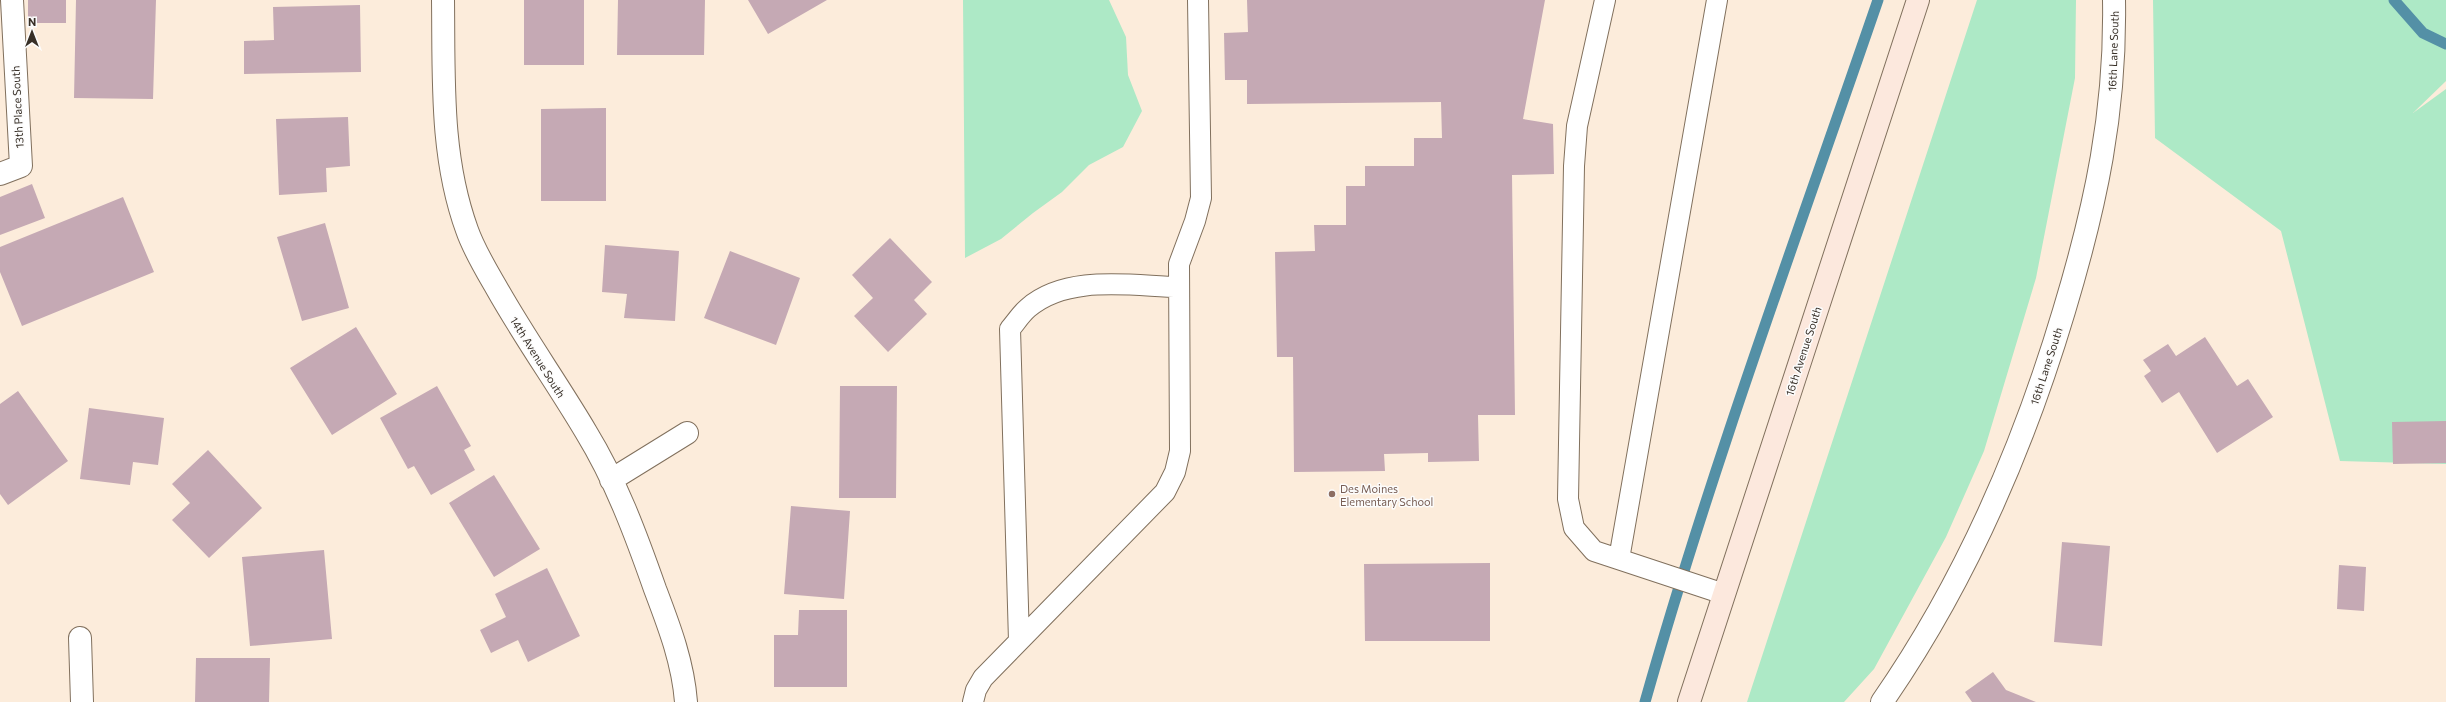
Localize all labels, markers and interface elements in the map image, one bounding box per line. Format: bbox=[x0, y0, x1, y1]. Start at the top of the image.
street label: 16th Lane South bbox=[2105, 11, 2121, 91]
north arrow bbox=[12, 12, 52, 52]
text: N bbox=[28, 15, 36, 28]
street label: 13th Place South bbox=[8, 65, 26, 149]
street label: 16th Avenue South bbox=[1782, 305, 1824, 397]
street label: 14th Avenue South bbox=[508, 314, 568, 400]
street label: 16th Lane South bbox=[2027, 326, 2065, 406]
place label: Des Moines Elementary School bbox=[1340, 482, 1433, 508]
marker: Des Moines Elementary School bbox=[1327, 489, 1337, 499]

